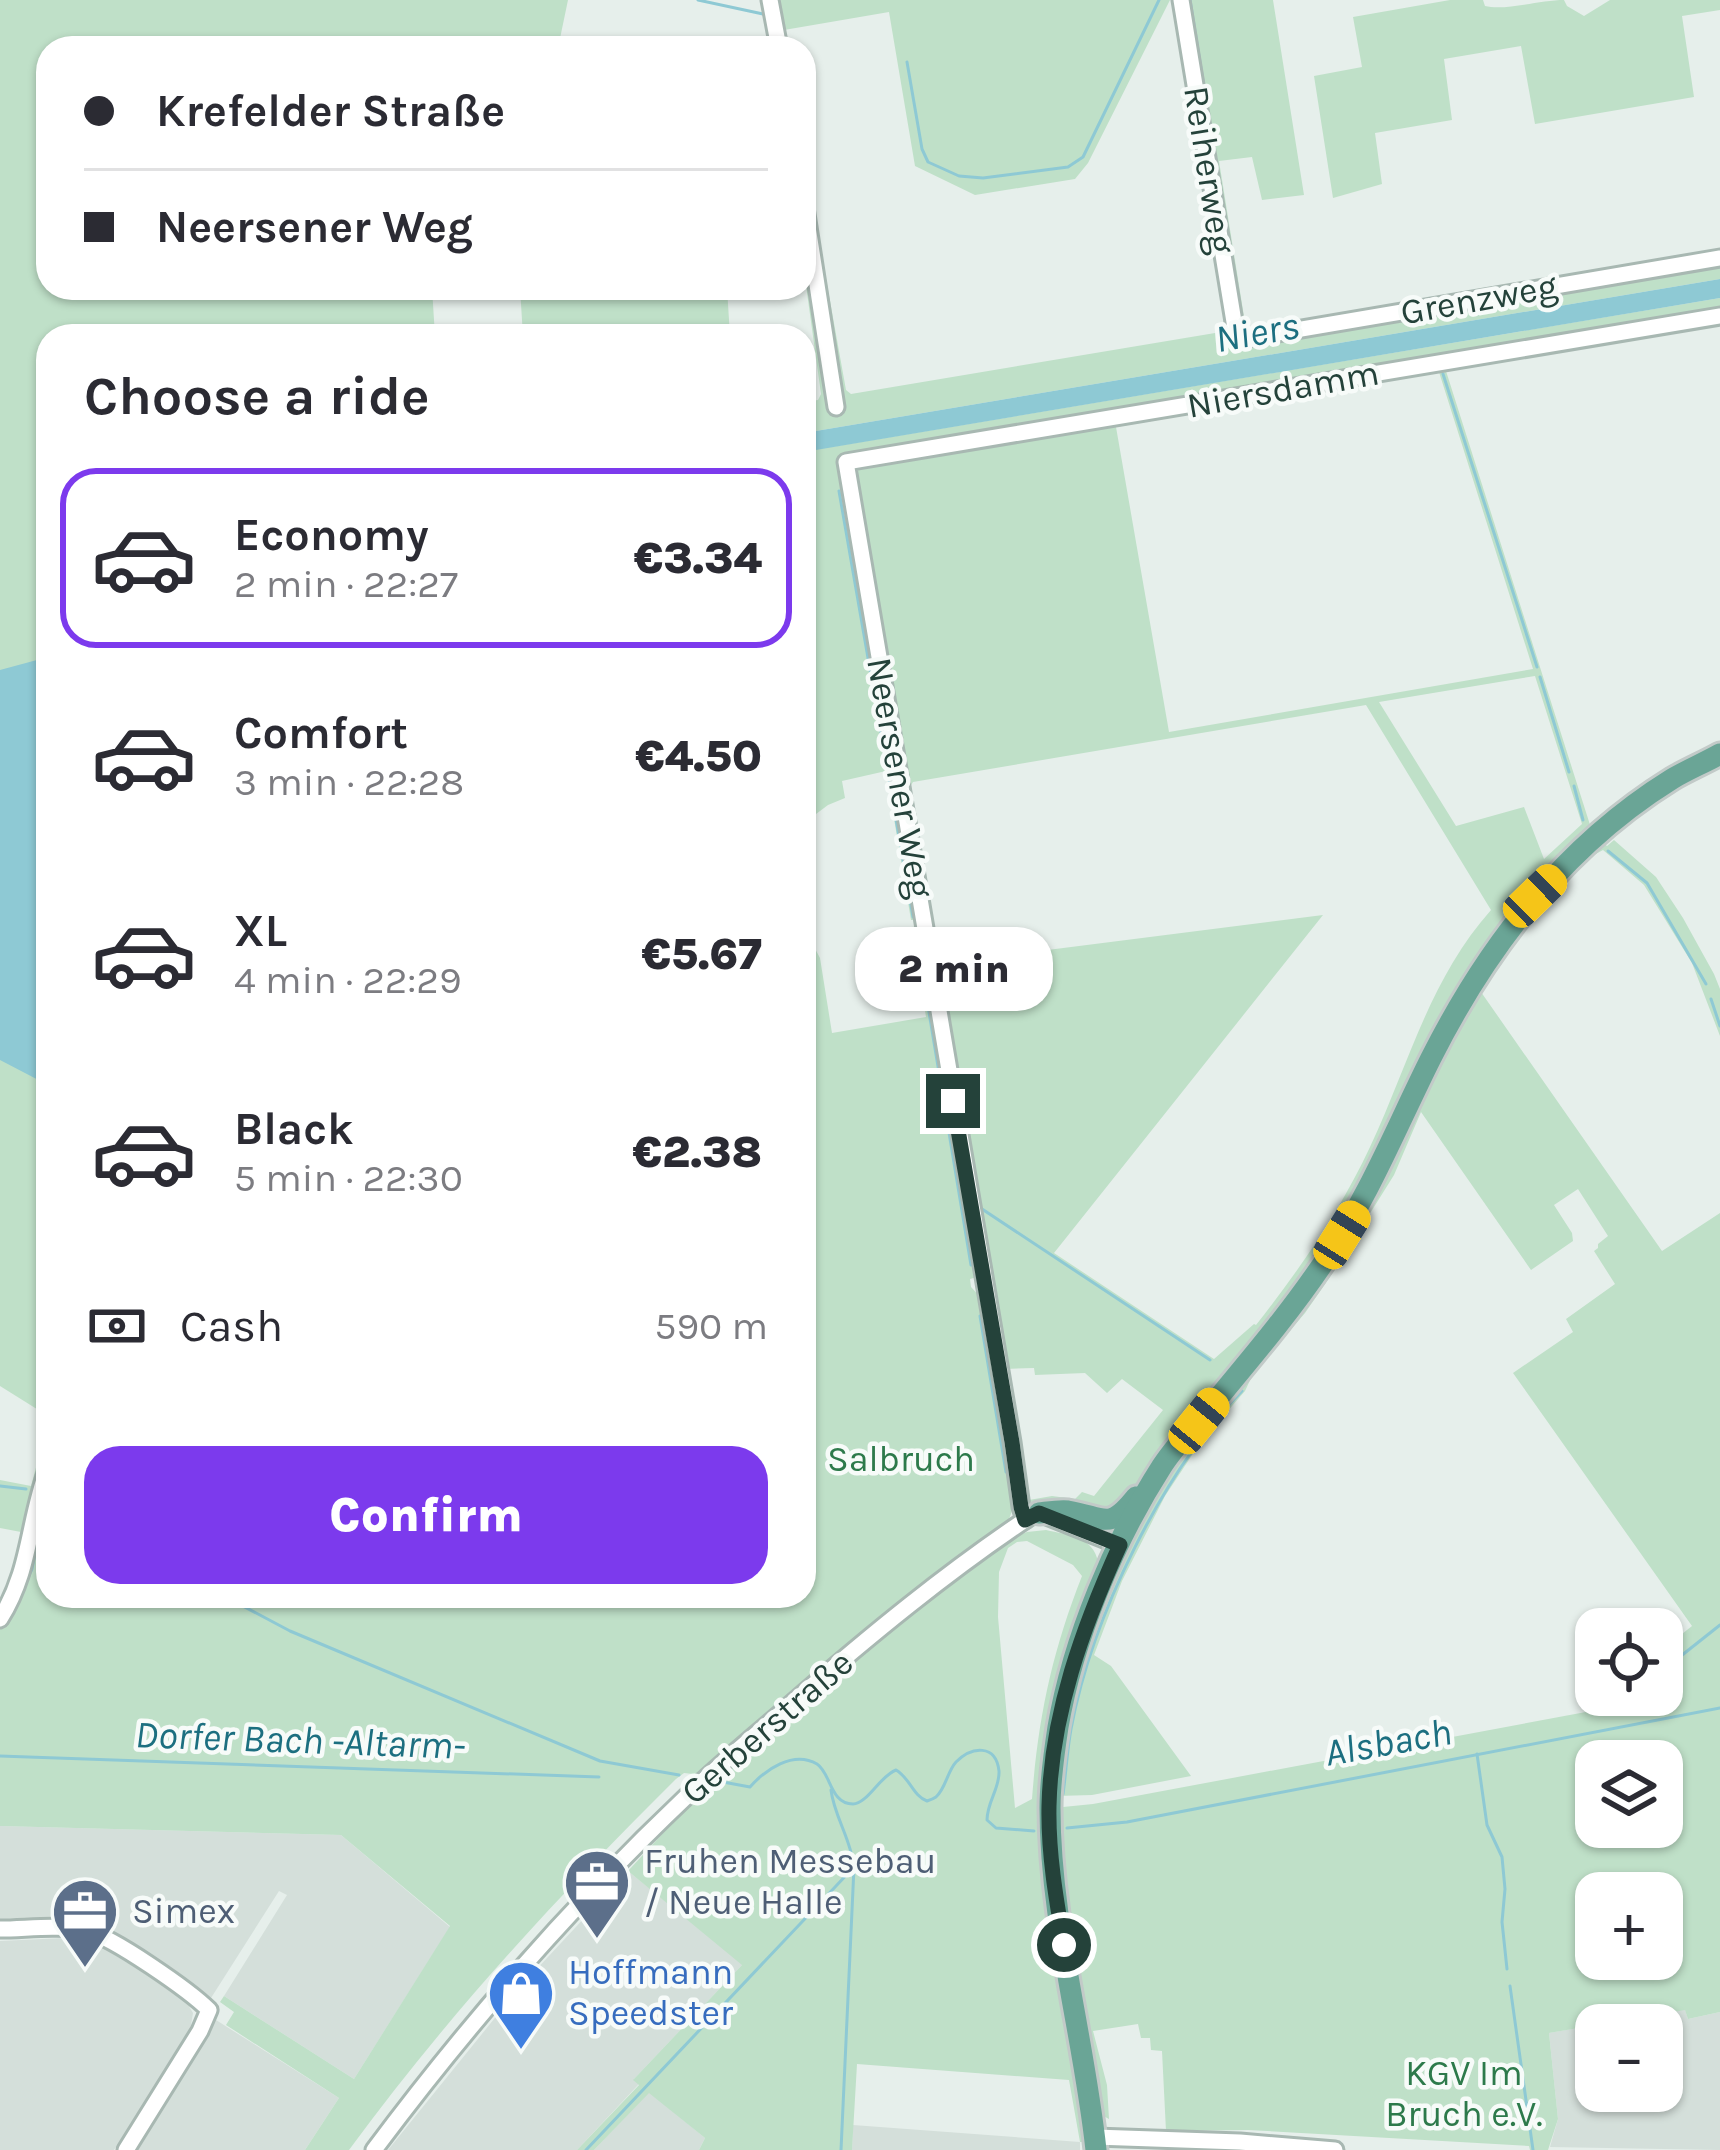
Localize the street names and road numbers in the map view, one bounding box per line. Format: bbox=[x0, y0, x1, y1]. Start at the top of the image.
street label: Reiherweg bbox=[1175, 83, 1243, 257]
street label: Grenzweg bbox=[1397, 265, 1561, 333]
street label: Niersdamm bbox=[1184, 351, 1382, 427]
street label: Neersener Weg bbox=[858, 654, 942, 902]
street label: Gerberstraße bbox=[673, 1641, 861, 1813]

